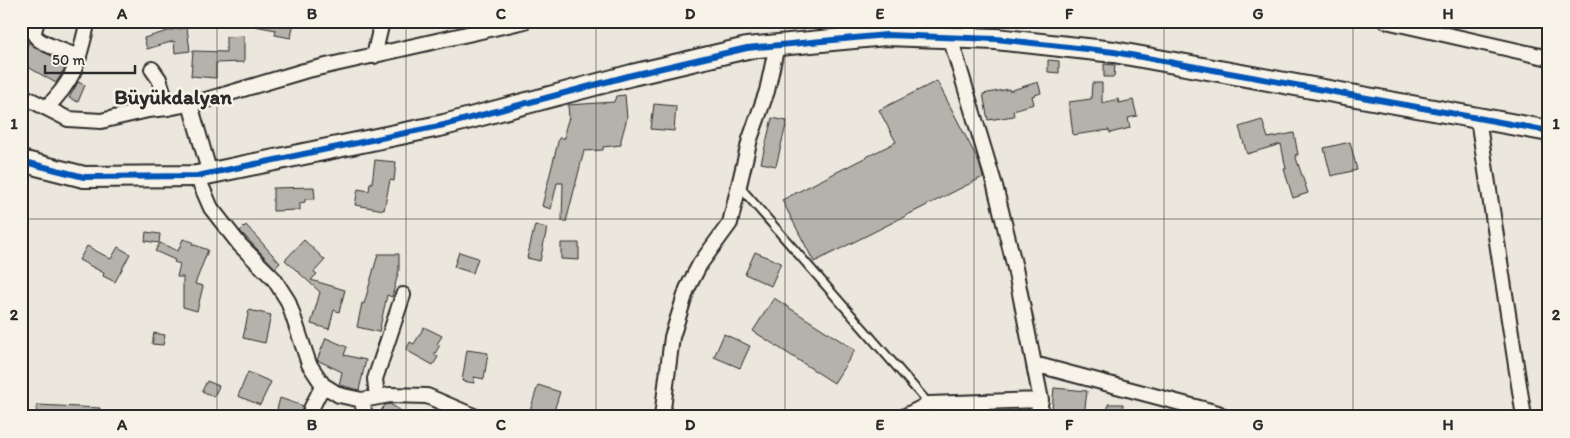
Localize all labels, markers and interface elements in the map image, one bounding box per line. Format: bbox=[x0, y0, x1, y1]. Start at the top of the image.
text: A bbox=[116, 4, 128, 23]
text: B bbox=[307, 4, 318, 23]
text: C bbox=[496, 4, 507, 23]
text: D bbox=[685, 4, 696, 23]
text: E bbox=[876, 4, 885, 23]
text: F bbox=[1065, 4, 1074, 23]
text: G bbox=[1252, 4, 1264, 23]
text: H bbox=[1442, 4, 1454, 23]
scale bar bbox=[45, 42, 135, 74]
text: 50 m bbox=[52, 51, 85, 69]
district label: Büyükdalyan bbox=[114, 84, 232, 110]
text: 1 bbox=[10, 114, 18, 133]
text: 1 bbox=[1552, 114, 1560, 133]
text: 2 bbox=[10, 305, 19, 324]
text: 2 bbox=[1552, 305, 1561, 324]
text: A bbox=[116, 415, 128, 434]
text: B bbox=[307, 415, 318, 434]
text: C bbox=[496, 415, 507, 434]
text: D bbox=[685, 415, 696, 434]
text: E bbox=[876, 415, 885, 434]
text: F bbox=[1065, 415, 1074, 434]
text: G bbox=[1252, 415, 1264, 434]
text: H bbox=[1442, 415, 1454, 434]

